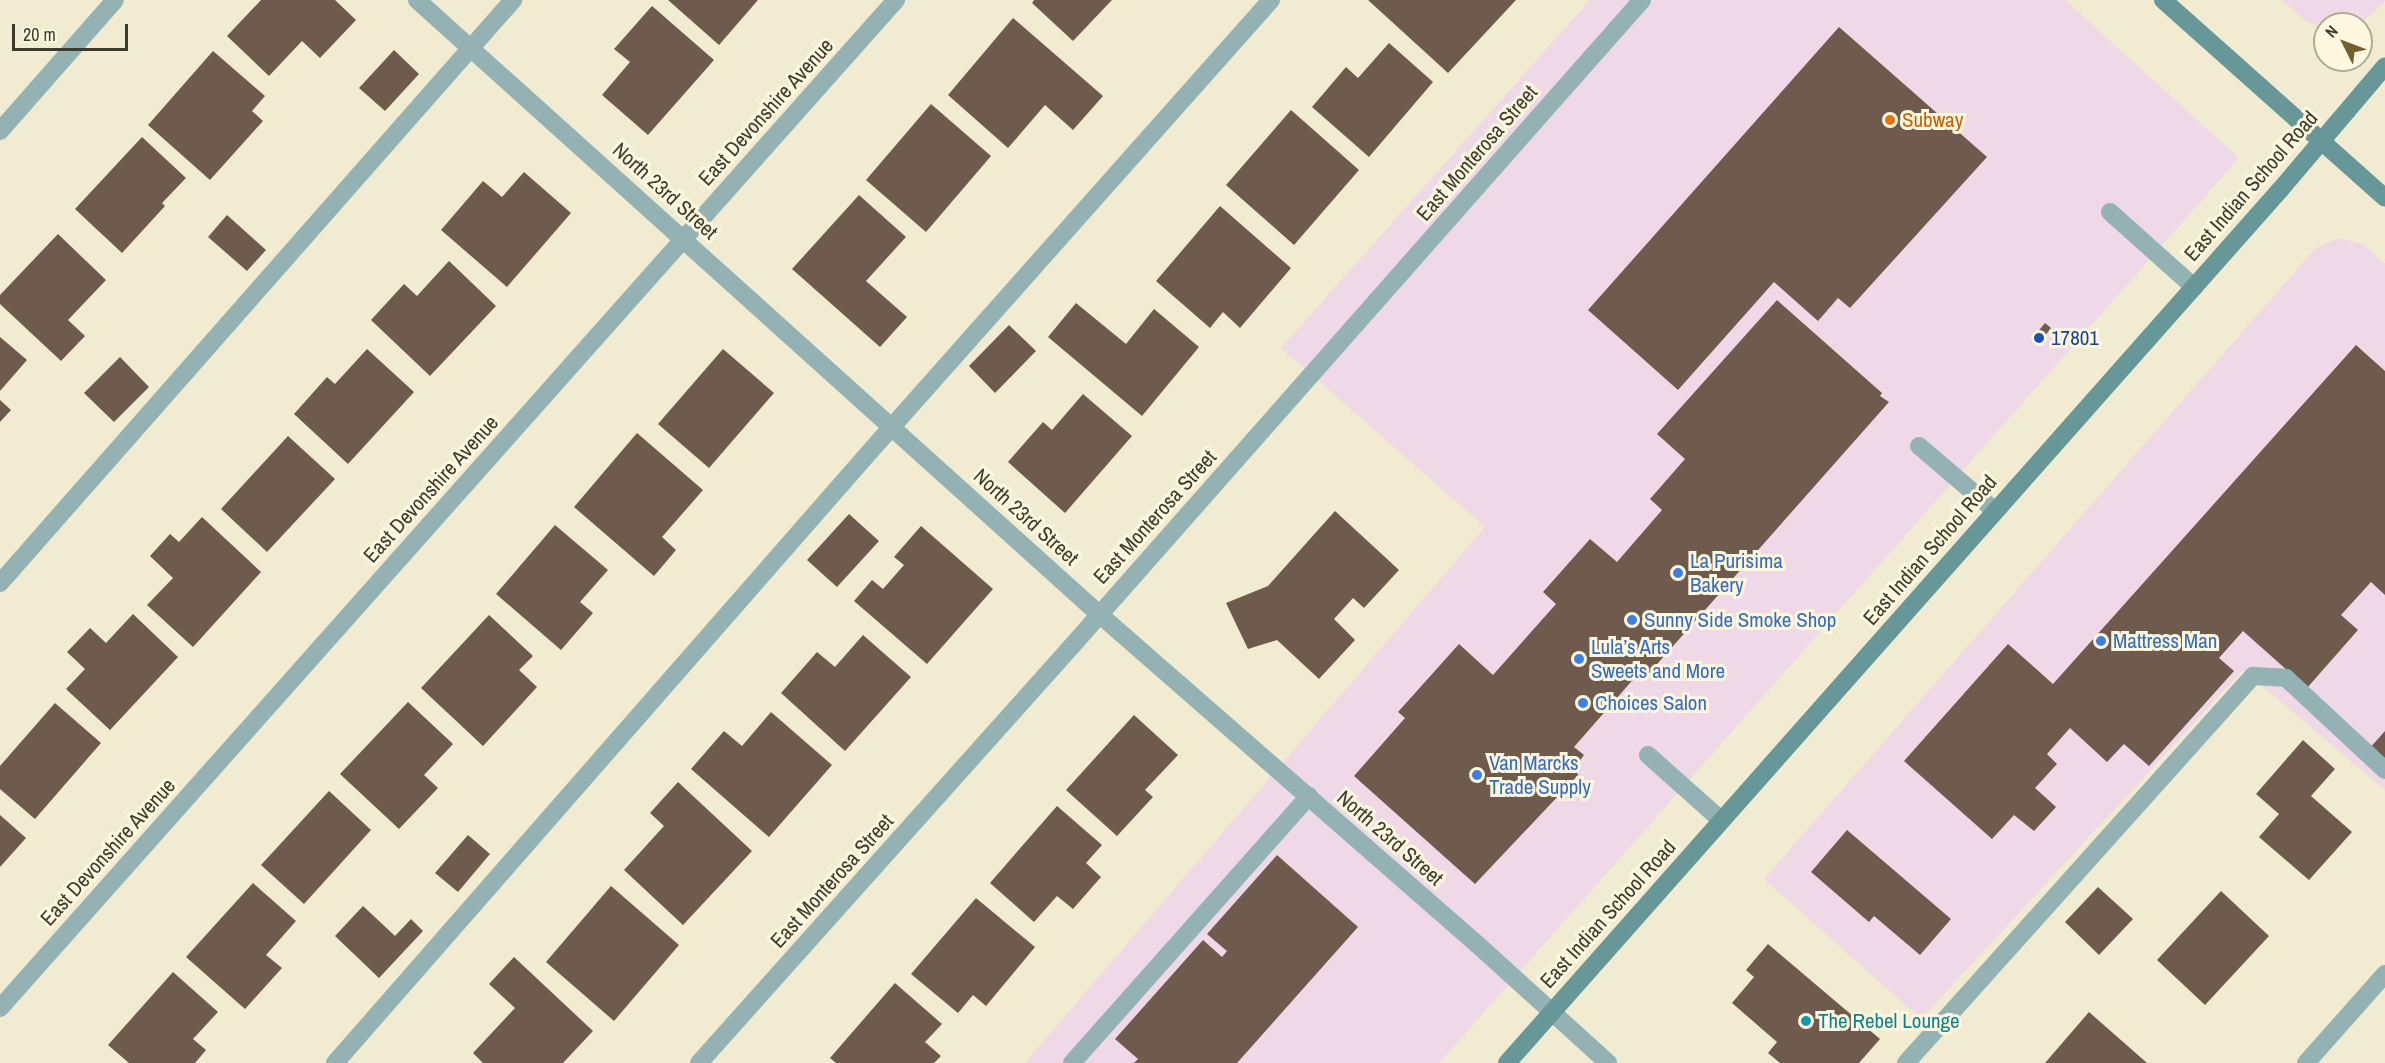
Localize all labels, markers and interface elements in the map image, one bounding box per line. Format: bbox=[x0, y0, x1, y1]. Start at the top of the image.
scale bar bbox=[15, 12, 130, 50]
north arrow bbox=[2313, 12, 2373, 72]
text: N bbox=[2320, 20, 2342, 42]
text: 20 m bbox=[23, 22, 56, 47]
street label: East Devonshire Avenue bbox=[693, 33, 839, 191]
street label: East Monterosa Street bbox=[1411, 80, 1543, 226]
street label: East Indian School Road bbox=[2179, 106, 2323, 266]
place label: Subway bbox=[1902, 107, 1963, 133]
marker: Subway bbox=[1883, 113, 1897, 127]
street label: North 23rd Street bbox=[607, 137, 723, 245]
place label: 17801 bbox=[2051, 325, 2099, 351]
marker: 17801 bbox=[2032, 331, 2046, 345]
street label: East Devonshire Avenue bbox=[358, 410, 504, 568]
street label: East Monterosa Street bbox=[1088, 445, 1222, 589]
street label: North 23rd Street bbox=[968, 463, 1084, 571]
street label: East Indian School Road bbox=[1858, 470, 2002, 630]
place label: La Purisima Bakery bbox=[1690, 548, 1783, 598]
marker: La Purisima Bakery bbox=[1671, 566, 1685, 580]
place label: Sunny Side Smoke Shop bbox=[1644, 607, 1836, 633]
marker: Sunny Side Smoke Shop bbox=[1625, 613, 1639, 627]
place label: Mattress Man bbox=[2113, 628, 2217, 654]
place label: Lula’s Arts Sweets and More bbox=[1591, 634, 1725, 684]
marker: Mattress Man bbox=[2094, 634, 2108, 648]
marker: Lula’s Arts Sweets and More bbox=[1572, 652, 1586, 666]
place label: Choices Salon bbox=[1595, 690, 1707, 716]
marker: Choices Salon bbox=[1576, 696, 1590, 710]
place label: Van Marcks Trade Supply bbox=[1489, 750, 1591, 800]
marker: Van Marcks Trade Supply bbox=[1470, 768, 1484, 782]
street label: East Devonshire Avenue bbox=[35, 773, 181, 931]
street label: North 23rd Street bbox=[1332, 785, 1448, 891]
street label: East Monterosa Street bbox=[765, 809, 899, 953]
street label: East Indian School Road bbox=[1535, 835, 1681, 993]
place label: The Rebel Lounge bbox=[1818, 1008, 1960, 1034]
marker: The Rebel Lounge bbox=[1799, 1014, 1813, 1028]

